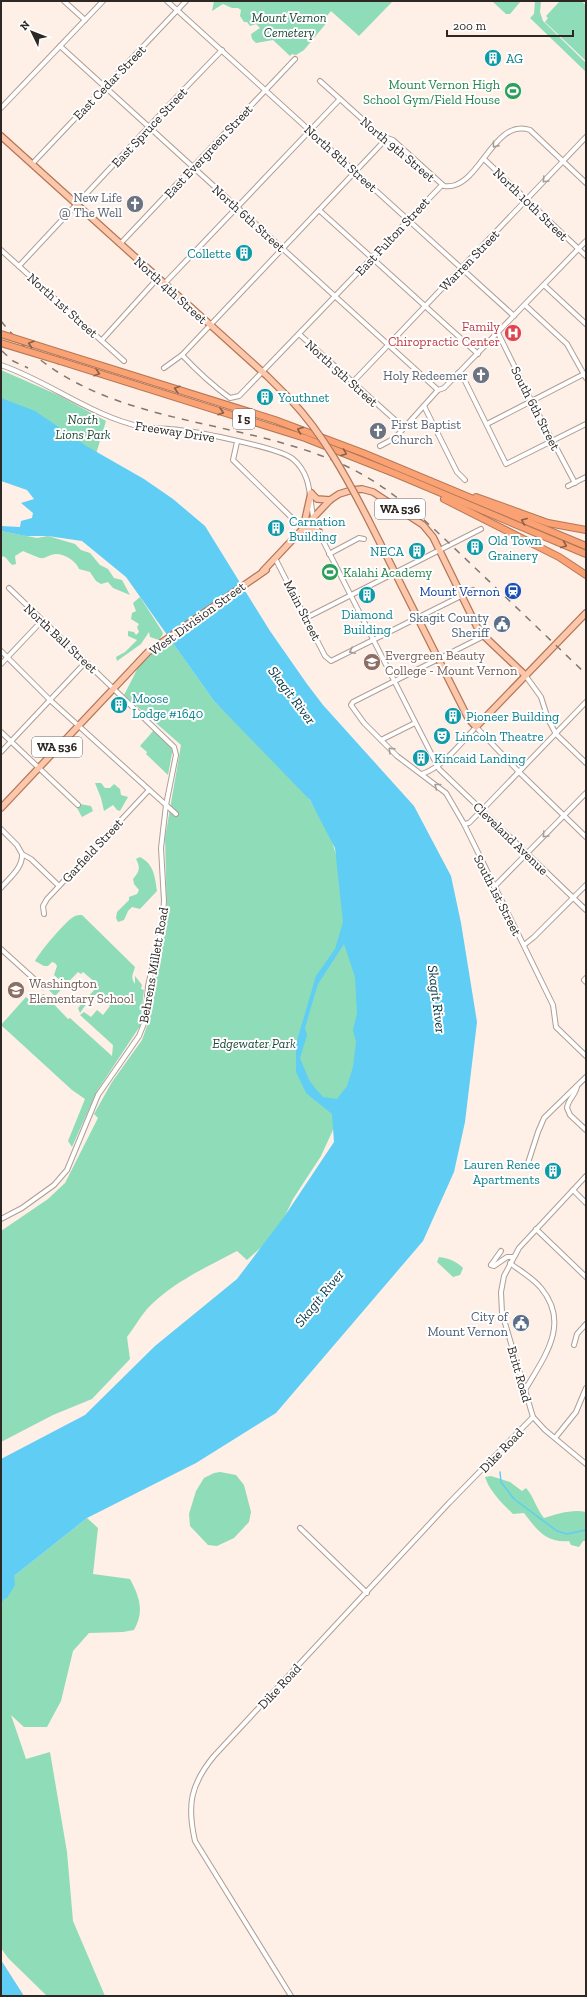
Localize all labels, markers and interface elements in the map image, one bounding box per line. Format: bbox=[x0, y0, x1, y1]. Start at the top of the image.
park label: Mount Vernon Cemetery bbox=[252, 10, 327, 40]
north arrow bbox=[12, 12, 52, 52]
scale bar bbox=[447, 12, 573, 38]
text: N bbox=[17, 18, 33, 33]
text: 200 m bbox=[453, 19, 487, 33]
street label: East Cedar Street bbox=[70, 42, 149, 123]
building icon: AG bbox=[483, 48, 503, 68]
place label: AG bbox=[506, 51, 523, 66]
place label: Mount Vernon High School Gym/Field House bbox=[363, 77, 501, 107]
sports icon: Mount Vernon High School Gym/Field House bbox=[503, 81, 523, 101]
street label: East Spruce Street bbox=[109, 84, 190, 170]
street label: East Evergreen Street bbox=[161, 101, 256, 201]
street label: North 9th Street bbox=[357, 114, 438, 185]
street label: North 8th Street bbox=[301, 122, 380, 195]
one-way arrow bbox=[492, 141, 499, 148]
street label: North 10th Street bbox=[490, 165, 571, 244]
one-way arrow bbox=[543, 175, 550, 183]
street label: North 6th Street bbox=[209, 182, 288, 255]
place label: New Life @ The Well bbox=[59, 190, 123, 220]
church icon: New Life @ The Well bbox=[125, 194, 145, 214]
street label: East Fulton Street bbox=[352, 194, 433, 279]
street label: Warren Street bbox=[436, 226, 502, 294]
building icon: Collette bbox=[234, 243, 254, 263]
place label: Collette bbox=[187, 246, 231, 261]
street label: North 4th Street bbox=[131, 254, 210, 327]
street label: North 1st Street bbox=[25, 270, 101, 341]
place label: Family Chiropractic Center bbox=[388, 319, 500, 349]
hospital icon: Family Chiropractic Center bbox=[503, 323, 523, 343]
street label: North 5th Street bbox=[302, 337, 381, 410]
one-way arrow bbox=[28, 340, 35, 349]
street label: South 6th Street bbox=[508, 364, 563, 453]
church icon: Holy Redeemer bbox=[471, 365, 491, 385]
one-way arrow bbox=[93, 368, 100, 376]
place label: Holy Redeemer bbox=[383, 368, 468, 383]
one-way arrow bbox=[174, 385, 181, 394]
building icon: Youthnet bbox=[255, 387, 275, 407]
place label: Youthnet bbox=[277, 390, 330, 405]
one-way arrow bbox=[217, 407, 224, 415]
road number: I 5 bbox=[233, 409, 255, 429]
park label: North Lions Park bbox=[55, 412, 111, 442]
place label: First Baptist Church bbox=[391, 417, 461, 447]
street label: Freeway Drive bbox=[134, 418, 216, 445]
church icon: First Baptist Church bbox=[368, 421, 388, 441]
one-way arrow bbox=[297, 426, 304, 434]
one-way arrow bbox=[340, 449, 347, 457]
road number: WA 536 bbox=[375, 499, 425, 519]
place label: Carnation Building bbox=[289, 514, 346, 544]
one-way arrow bbox=[521, 517, 528, 525]
building icon: Carnation Building bbox=[266, 518, 286, 538]
place label: Old Town Grainery bbox=[488, 533, 542, 563]
building icon: Old Town Grainery bbox=[465, 537, 485, 557]
one-way arrow bbox=[559, 540, 567, 548]
building icon: NECA bbox=[407, 541, 427, 561]
place label: NECA bbox=[370, 544, 405, 559]
sports icon: Kalahi Academy bbox=[320, 562, 340, 582]
place label: Kalahi Academy bbox=[343, 565, 433, 580]
street label: Main Street bbox=[281, 577, 324, 643]
street label: West Division Street bbox=[146, 579, 248, 658]
station icon: Mount Vernon bbox=[503, 581, 523, 601]
place label: Mount Vernon bbox=[419, 584, 501, 599]
building icon: Diamond Building bbox=[357, 585, 377, 605]
street label: North Ball Street bbox=[21, 601, 100, 676]
place label: Diamond Building bbox=[341, 607, 393, 637]
place label: Skagit County Sheriff bbox=[409, 610, 490, 640]
public building icon: Skagit County Sheriff bbox=[492, 614, 512, 634]
one-way arrow bbox=[349, 646, 357, 653]
place label: Evergreen Beauty College - Mount Vernon bbox=[385, 648, 518, 678]
school or university icon: Evergreen Beauty College - Mount Vernon bbox=[362, 652, 382, 672]
water label: Skagit River bbox=[264, 663, 319, 728]
place label: Moose Lodge #1640 bbox=[132, 691, 203, 721]
building icon: Moose Lodge #1640 bbox=[109, 695, 129, 715]
building icon: Pioneer Building bbox=[443, 706, 463, 726]
place label: Pioneer Building bbox=[466, 709, 559, 724]
theatre icon: Lincoln Theatre bbox=[432, 726, 452, 746]
place label: Lincoln Theatre bbox=[455, 729, 544, 744]
road number: WA 536 bbox=[32, 737, 82, 757]
one-way arrow bbox=[388, 747, 396, 755]
building icon: Kincaid Landing bbox=[411, 748, 431, 768]
place label: Kincaid Landing bbox=[434, 751, 526, 766]
one-way arrow bbox=[435, 783, 442, 790]
street label: Cleveland Avenue bbox=[470, 799, 551, 878]
street label: Garfield Street bbox=[59, 815, 126, 885]
one-way arrow bbox=[543, 830, 550, 838]
street label: South 1st Street bbox=[471, 852, 524, 938]
street label: Behrens Millett Road bbox=[136, 906, 171, 1024]
water label: Skagit River bbox=[424, 964, 449, 1034]
place label: Washington Elementary School bbox=[29, 976, 134, 1006]
school or university icon: Washington Elementary School bbox=[6, 980, 26, 1000]
park label: Edgewater Park bbox=[212, 1036, 296, 1051]
place label: Lauren Renee Apartments bbox=[464, 1157, 540, 1187]
building icon: Lauren Renee Apartments bbox=[543, 1161, 563, 1181]
water label: Skagit River bbox=[291, 1266, 348, 1330]
place label: City of Mount Vernon bbox=[427, 1309, 509, 1339]
public building icon: City of Mount Vernon bbox=[511, 1313, 531, 1333]
street label: Britt Road bbox=[504, 1344, 535, 1404]
street label: Dike Road bbox=[476, 1425, 526, 1476]
street label: Dike Road bbox=[255, 1661, 304, 1712]

